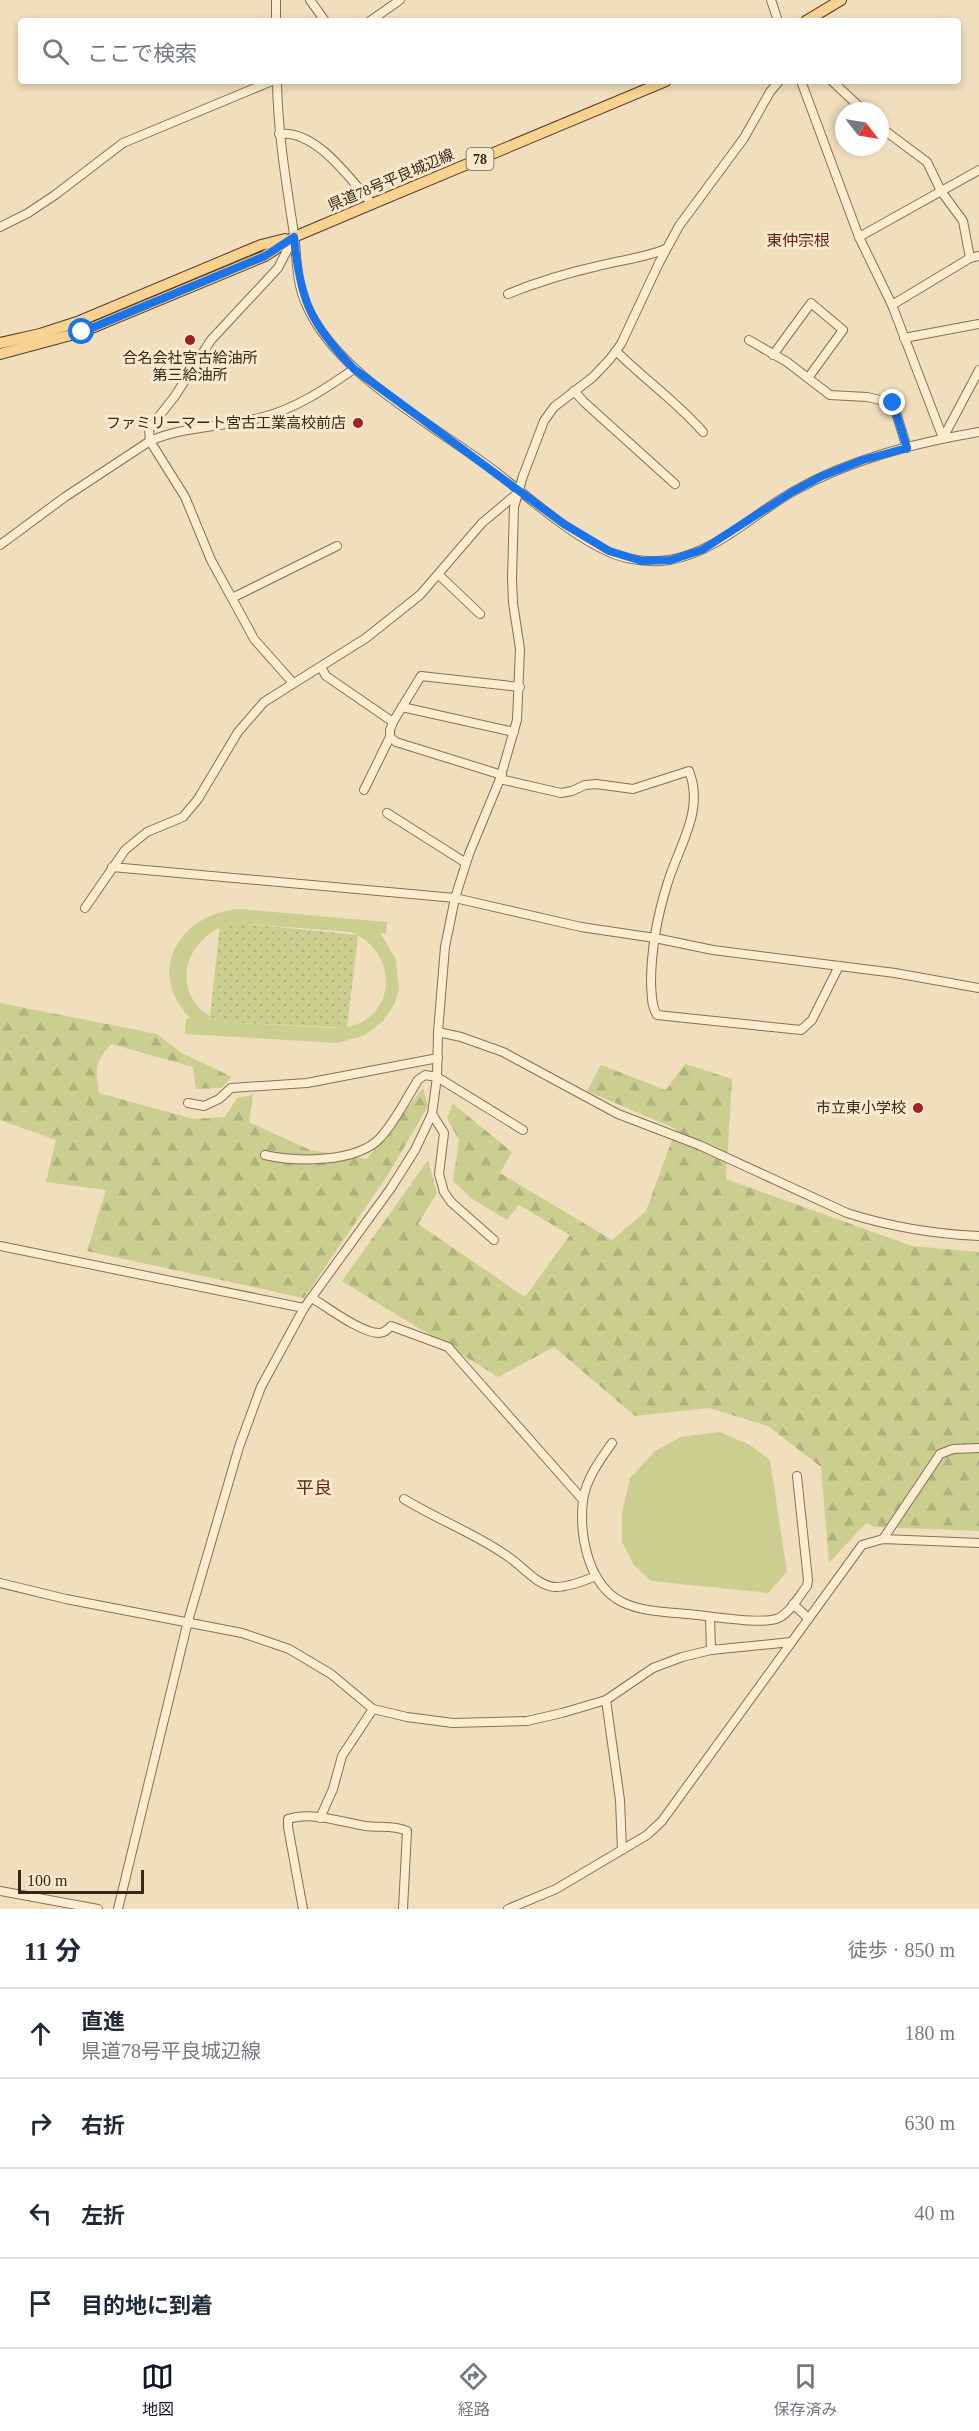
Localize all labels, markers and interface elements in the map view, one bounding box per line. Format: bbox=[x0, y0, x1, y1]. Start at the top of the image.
search box bbox=[18, 18, 961, 84]
icon: search bbox=[39, 35, 72, 68]
text: ここで検索 bbox=[87, 41, 197, 66]
north arrow bbox=[835, 102, 889, 156]
street label: 県道78号平良城辺線 bbox=[326, 146, 456, 214]
road number: 78 bbox=[466, 148, 494, 170]
district label: 東仲宗根 bbox=[766, 232, 830, 249]
route start bbox=[68, 318, 94, 344]
marker: 合名会社宮古給油所 第三給油所 bbox=[183, 333, 197, 347]
place label: 合名会社宮古給油所 第三給油所 bbox=[122, 349, 258, 383]
route end bbox=[879, 389, 905, 415]
place label: ファミリーマート宮古工業高校前店 bbox=[106, 415, 346, 431]
marker: ファミリーマート宮古工業高校前店 bbox=[351, 416, 365, 430]
place label: 市立東小学校 bbox=[816, 1100, 906, 1116]
marker: 市立東小学校 bbox=[911, 1101, 925, 1115]
district label: 平良 bbox=[296, 1478, 332, 1498]
scale bar bbox=[18, 1867, 144, 1894]
text: 100 m bbox=[27, 1872, 67, 1889]
text: 11 分 bbox=[24, 1937, 81, 1966]
text: 徒歩 · 850 m bbox=[848, 1939, 955, 1961]
text: 直進 bbox=[81, 2009, 125, 2034]
icon: ahead bbox=[24, 2017, 57, 2050]
text: 180 m bbox=[904, 2022, 955, 2044]
text: 県道78号平良城辺線 bbox=[81, 2040, 261, 2062]
icon: right bbox=[24, 2107, 57, 2140]
text: 630 m bbox=[904, 2112, 955, 2134]
text: 右折 bbox=[81, 2113, 125, 2138]
icon: left bbox=[24, 2197, 57, 2230]
text: 40 m bbox=[914, 2202, 955, 2224]
text: 左折 bbox=[81, 2203, 125, 2228]
icon: arrive bbox=[24, 2287, 57, 2320]
text: 目的地に到着 bbox=[81, 2293, 213, 2318]
tab: 地図 bbox=[141, 2360, 174, 2420]
tab: 経路 bbox=[457, 2360, 490, 2420]
tab: 保存済み bbox=[773, 2360, 837, 2420]

